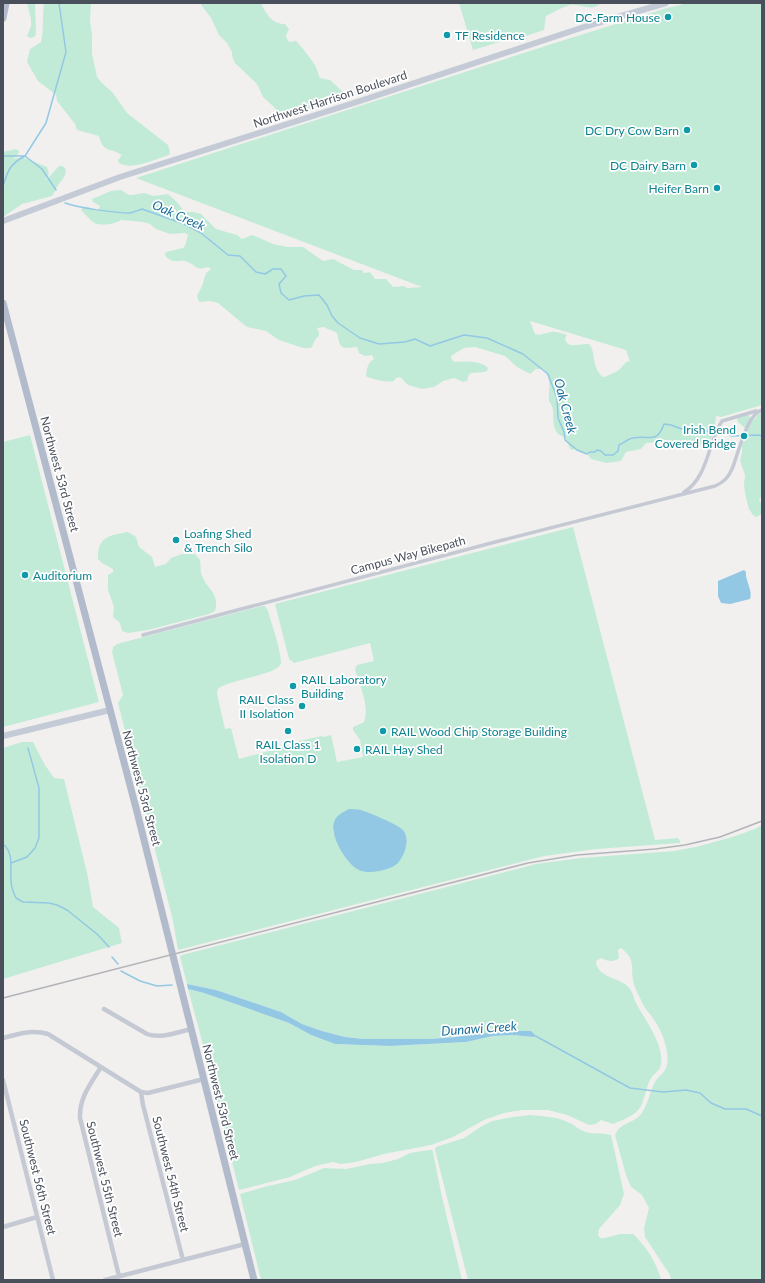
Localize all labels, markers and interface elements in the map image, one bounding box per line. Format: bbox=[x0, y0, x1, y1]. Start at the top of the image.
place label: DC-Farm House bbox=[575, 10, 660, 25]
marker: DC-Farm House bbox=[663, 12, 673, 22]
place label: TF Residence bbox=[455, 28, 525, 43]
marker: TF Residence bbox=[442, 30, 452, 40]
street label: Northwest Harrison Boulevard bbox=[251, 67, 409, 131]
place label: DC Dry Cow Barn bbox=[585, 123, 679, 138]
marker: DC Dry Cow Barn bbox=[682, 125, 692, 135]
place label: DC Dairy Barn bbox=[610, 158, 686, 173]
marker: DC Dairy Barn bbox=[689, 160, 699, 170]
place label: Heifer Barn bbox=[649, 181, 709, 196]
marker: Heifer Barn bbox=[712, 183, 722, 193]
water label: Oak Creek bbox=[150, 196, 209, 234]
water label: Oak Creek bbox=[551, 377, 581, 436]
street label: Northwest 53rd Street bbox=[37, 415, 83, 534]
place label: Irish Bend Covered Bridge bbox=[655, 422, 736, 451]
marker: Irish Bend Covered Bridge bbox=[739, 431, 749, 441]
place label: Loafing Shed & Trench Silo bbox=[184, 526, 253, 555]
street label: Campus Way Bikepath bbox=[349, 532, 467, 578]
marker: Loafing Shed & Trench Silo bbox=[171, 535, 181, 545]
place label: Auditorium bbox=[33, 568, 92, 583]
marker: Auditorium bbox=[20, 570, 30, 580]
place label: RAIL Laboratory Building bbox=[301, 672, 387, 701]
marker: RAIL Laboratory Building bbox=[288, 681, 298, 691]
place label: RAIL Class II Isolation bbox=[239, 692, 294, 721]
marker: RAIL Class II Isolation bbox=[297, 701, 307, 711]
place label: RAIL Wood Chip Storage Building bbox=[391, 724, 567, 739]
marker: RAIL Class 1 Isolation D bbox=[283, 726, 293, 736]
marker: RAIL Wood Chip Storage Building bbox=[378, 726, 388, 736]
street label: Northwest 53rd Street bbox=[119, 729, 165, 848]
place label: RAIL Class 1 Isolation D bbox=[255, 737, 321, 766]
place label: RAIL Hay Shed bbox=[365, 742, 443, 757]
marker: RAIL Hay Shed bbox=[352, 744, 362, 754]
water label: Dunawi Creek bbox=[441, 1017, 518, 1039]
street label: Northwest 53rd Street bbox=[199, 1043, 243, 1162]
street label: Southwest 54th Street bbox=[149, 1115, 193, 1234]
street label: Southwest 56th Street bbox=[16, 1118, 60, 1237]
street label: Southwest 55th Street bbox=[83, 1120, 127, 1239]

